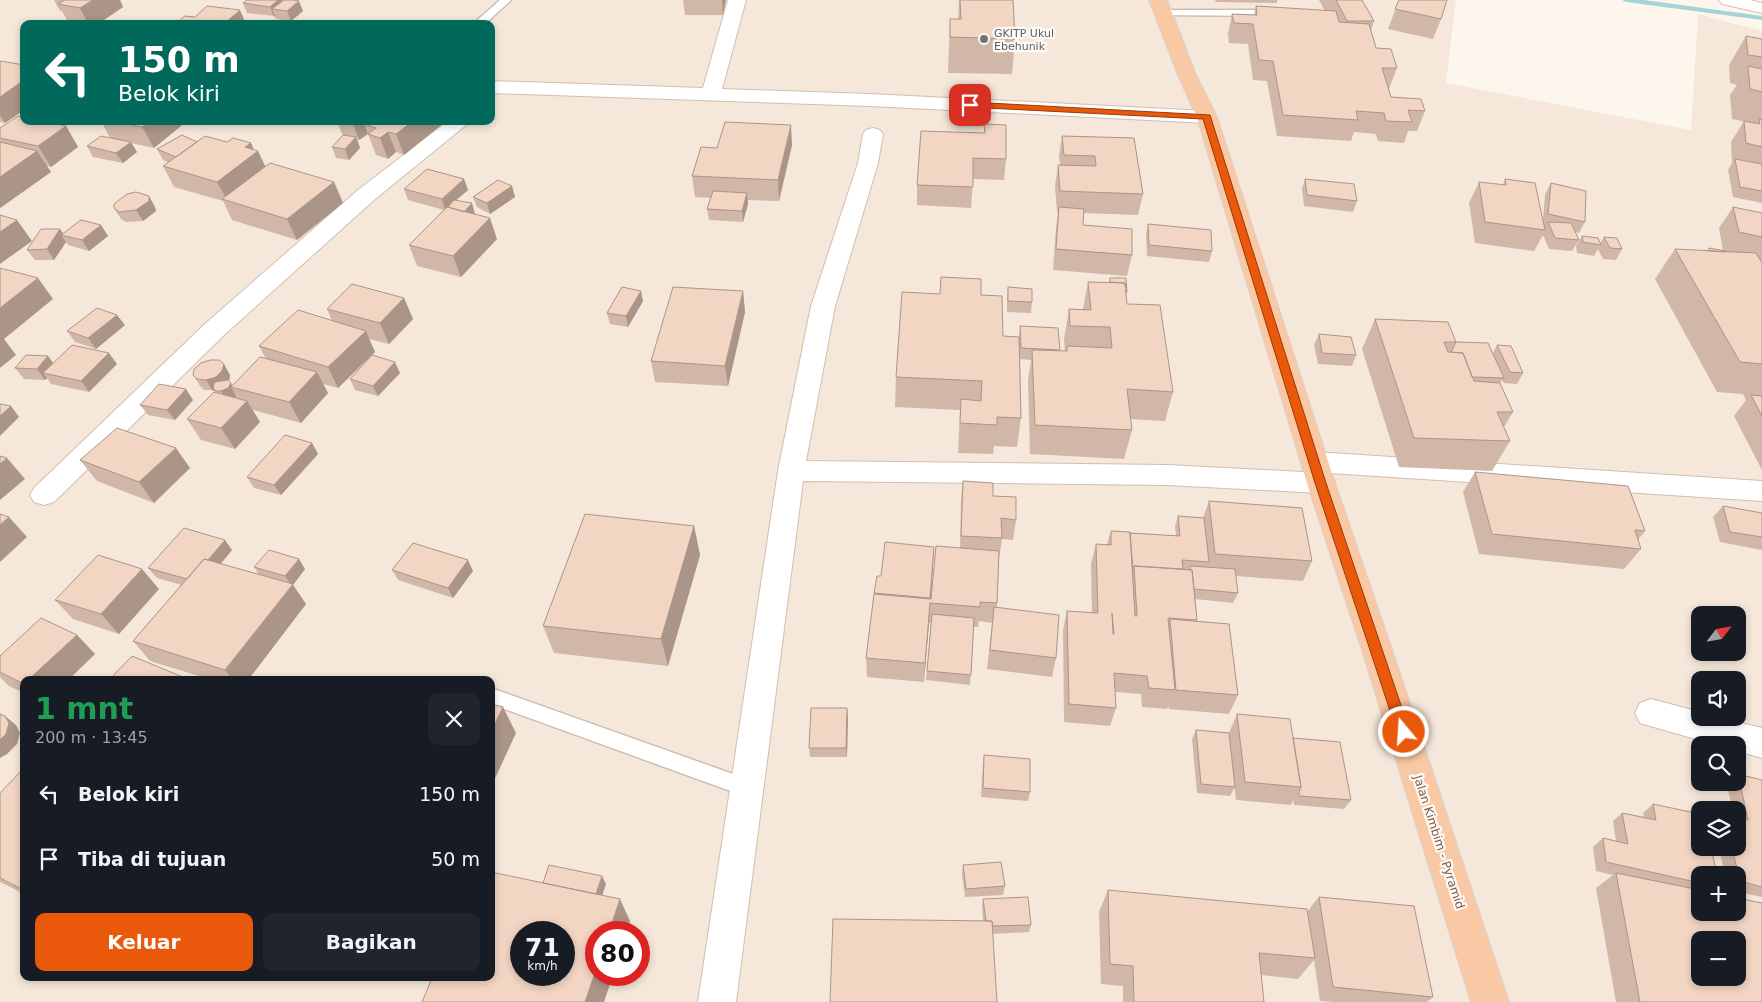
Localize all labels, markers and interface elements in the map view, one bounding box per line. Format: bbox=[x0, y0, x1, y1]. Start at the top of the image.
place label: GKITP Ukul Ebehunik bbox=[994, 27, 1054, 53]
marker: GKITP Ukul Ebehunik bbox=[978, 33, 990, 45]
icon: left bbox=[35, 40, 100, 105]
text: 150 m bbox=[118, 40, 240, 80]
text: Belok kiri bbox=[118, 81, 220, 106]
pin bbox=[949, 84, 991, 126]
icon: arrive bbox=[956, 91, 984, 119]
north arrow bbox=[1691, 606, 1746, 661]
map controls bbox=[1691, 606, 1746, 986]
button: sound bbox=[1691, 671, 1746, 726]
text: 1 mnt bbox=[35, 691, 133, 726]
button: close bbox=[428, 693, 480, 745]
position arrow bbox=[1377, 705, 1429, 757]
text: 200 m · 13:45 bbox=[35, 728, 148, 747]
button: search bbox=[1691, 736, 1746, 791]
street label: Jalan Kimbim - Pyramid bbox=[1410, 772, 1467, 911]
icon: left bbox=[35, 780, 63, 808]
text: Belok kiri bbox=[78, 783, 179, 805]
text: 150 m bbox=[419, 783, 480, 805]
button: layers bbox=[1691, 801, 1746, 856]
icon: arrive bbox=[35, 845, 63, 873]
text: Tiba di tujuan bbox=[78, 848, 226, 870]
text: 50 m bbox=[431, 848, 480, 870]
button: + bbox=[1691, 866, 1746, 921]
button: Keluar bbox=[35, 913, 253, 971]
button: Bagikan bbox=[263, 913, 480, 971]
speed limit sign: 80 bbox=[585, 921, 650, 986]
button: − bbox=[1691, 931, 1746, 986]
text: 71 bbox=[525, 933, 560, 962]
text: km/h bbox=[527, 959, 558, 973]

